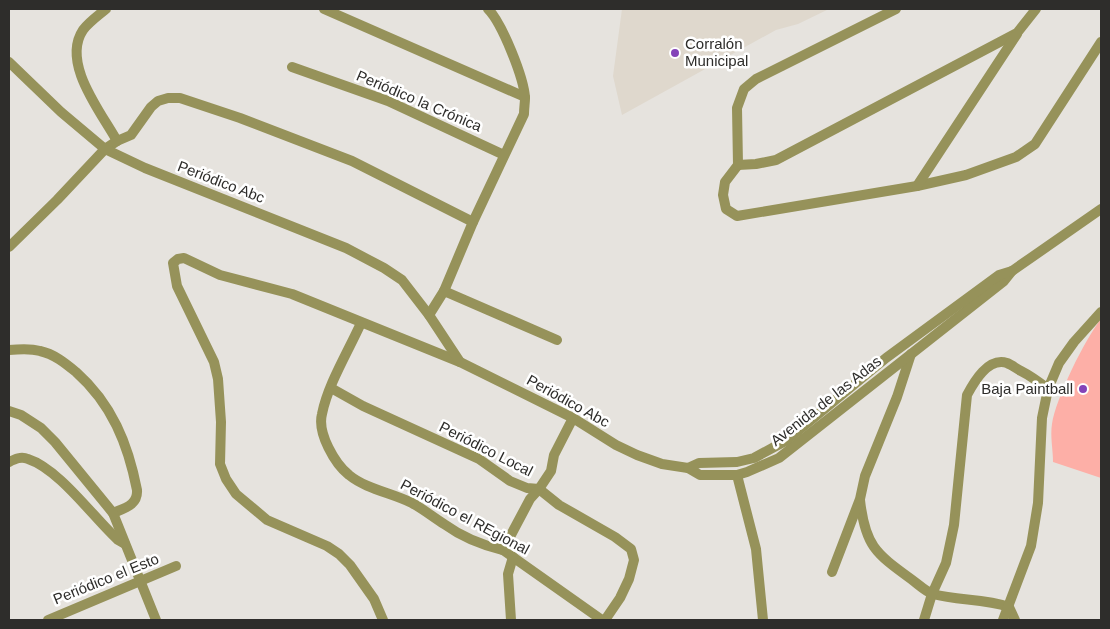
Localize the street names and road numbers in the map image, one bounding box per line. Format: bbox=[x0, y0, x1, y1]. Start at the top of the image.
street label: Periódico la Crónica bbox=[354, 66, 485, 135]
street label: Periódico Abc bbox=[175, 157, 268, 206]
street label: Avenida de las Adas bbox=[767, 352, 884, 449]
street label: Periódico Abc bbox=[524, 371, 613, 430]
street label: Periódico Local bbox=[437, 418, 536, 479]
street label: Periódico el REgional bbox=[398, 475, 533, 558]
street label: Periódico el Esto bbox=[50, 550, 161, 608]

